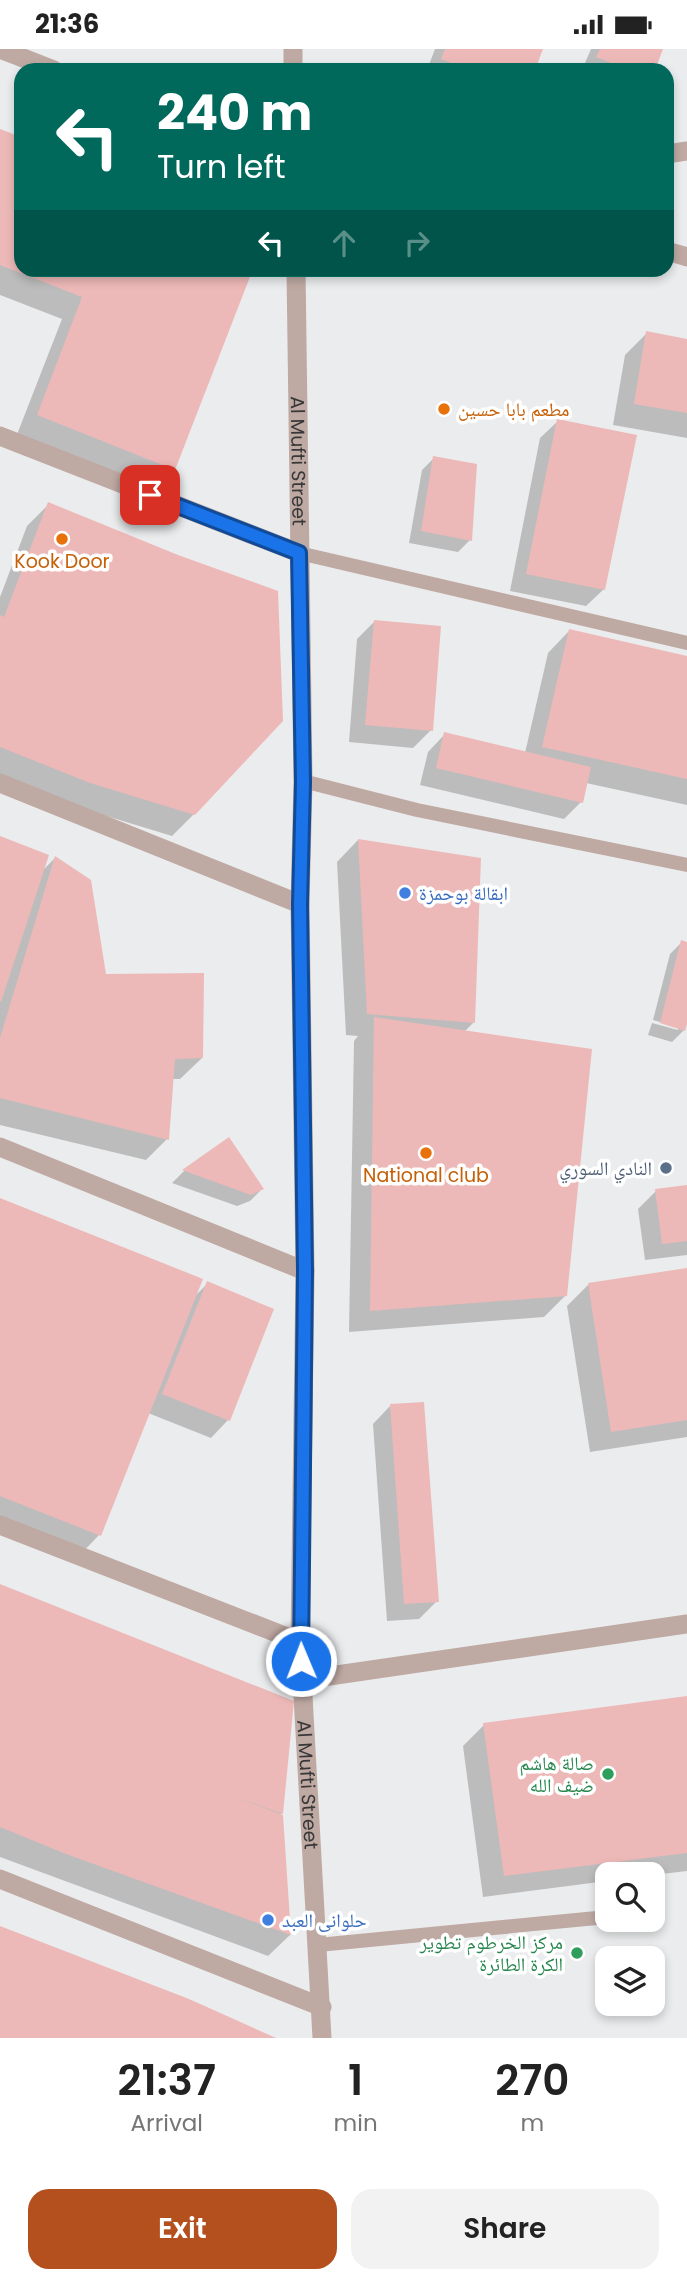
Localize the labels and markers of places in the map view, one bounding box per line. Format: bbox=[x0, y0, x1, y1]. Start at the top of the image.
place label: مطعم بابا حسين bbox=[458, 396, 569, 423]
marker: مطعم بابا حسين bbox=[436, 401, 452, 417]
pin bbox=[120, 465, 180, 525]
marker: Kook Door bbox=[54, 531, 70, 547]
place label: Kook Door bbox=[14, 548, 110, 575]
place label: ابقالة بوحمزة bbox=[419, 880, 508, 907]
marker: ابقالة بوحمزة bbox=[397, 885, 413, 901]
marker: National club bbox=[418, 1145, 434, 1161]
place label: النادي السوري bbox=[559, 1155, 652, 1184]
marker: النادي السوري bbox=[658, 1160, 674, 1176]
place label: National club bbox=[363, 1162, 489, 1189]
place label: صالة هاشم ضيف الله bbox=[520, 1750, 594, 1799]
marker: صالة هاشم ضيف الله bbox=[600, 1766, 616, 1782]
place label: حلوانى العبد bbox=[282, 1907, 366, 1934]
marker: حلوانى العبد bbox=[260, 1912, 276, 1928]
place label: مركز الخرطوم تطوير الكرة الطائرة bbox=[419, 1929, 563, 1978]
marker: مركز الخرطوم تطوير الكرة الطائرة bbox=[569, 1945, 585, 1961]

